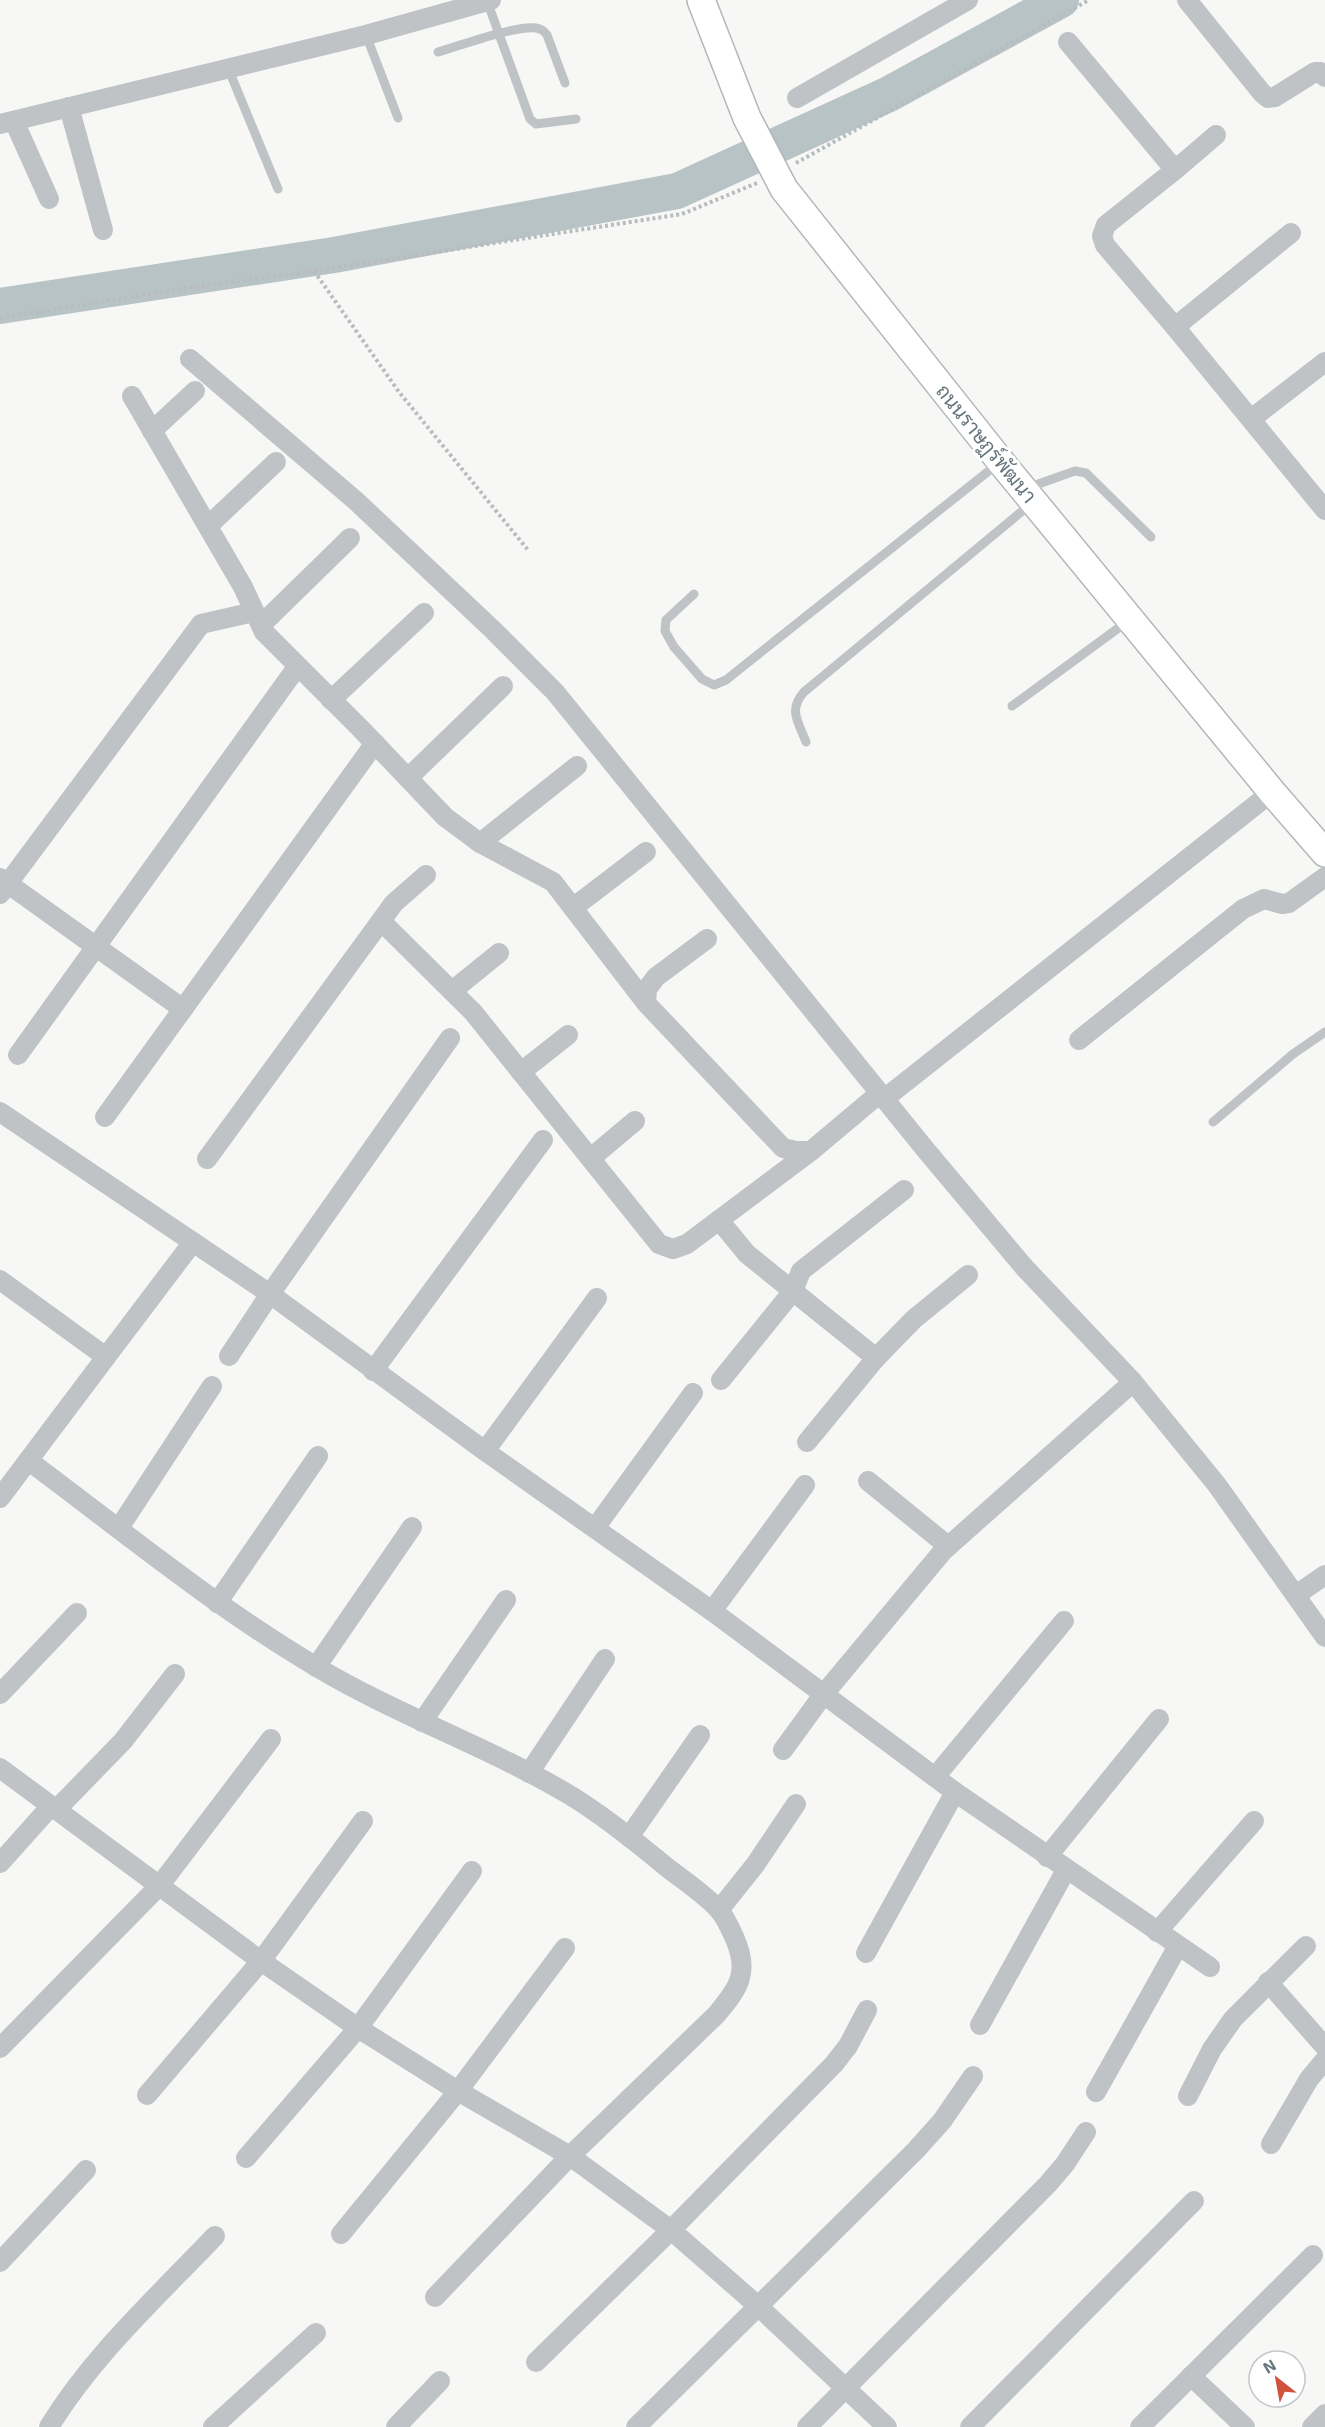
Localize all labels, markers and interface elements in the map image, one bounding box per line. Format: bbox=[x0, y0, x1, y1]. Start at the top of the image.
street label: ถนนราษฏร์พัฒนา bbox=[930, 378, 1043, 508]
north arrow bbox=[1247, 2349, 1307, 2409]
text: N bbox=[1259, 2355, 1279, 2377]

